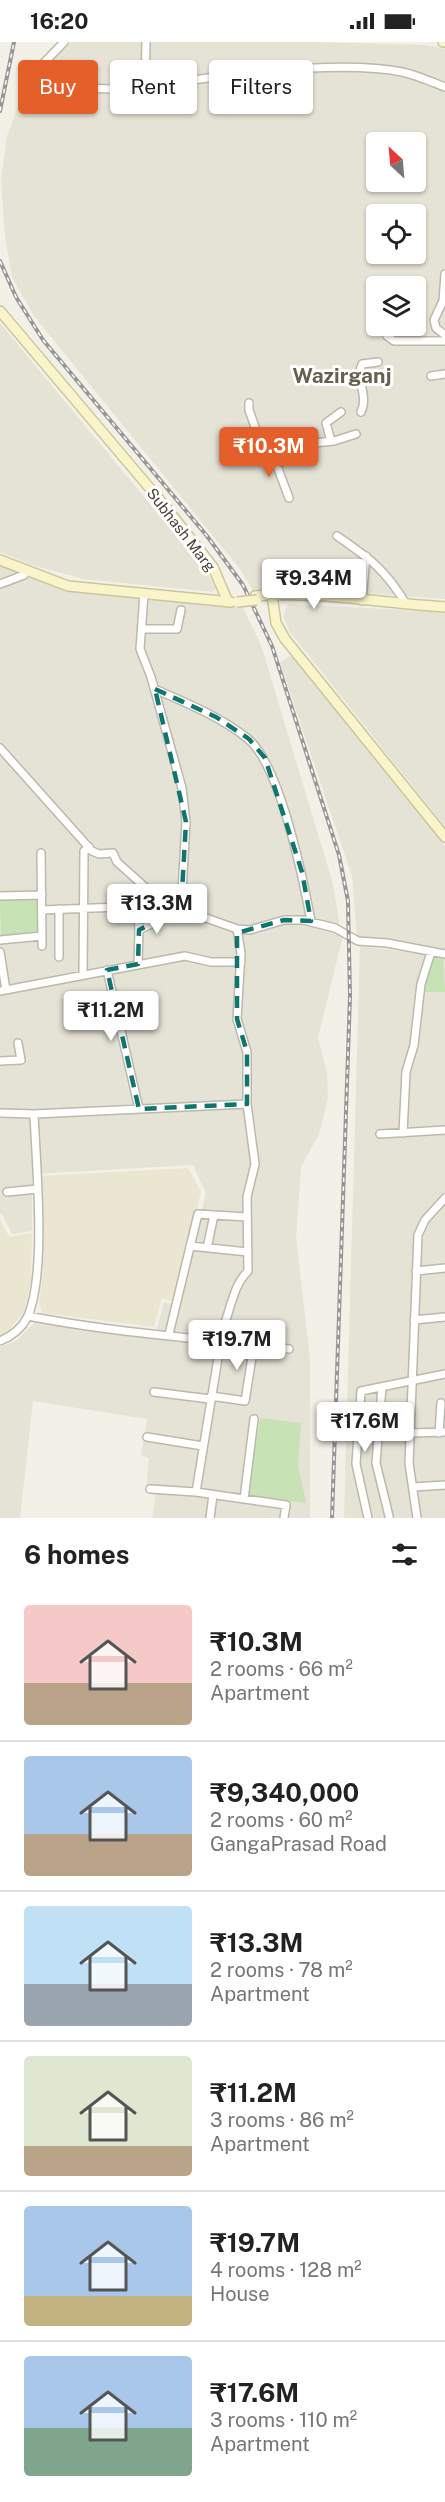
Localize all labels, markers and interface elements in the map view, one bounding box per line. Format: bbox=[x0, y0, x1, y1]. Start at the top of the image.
text: 16:20 bbox=[30, 8, 88, 34]
chip: Buy bbox=[18, 60, 98, 114]
chip: Rent bbox=[110, 60, 197, 114]
chip: Filters bbox=[209, 60, 313, 114]
north arrow bbox=[366, 132, 426, 192]
map controls bbox=[366, 132, 426, 336]
button: locate bbox=[366, 204, 426, 264]
button: layers bbox=[366, 276, 426, 336]
district label: Wazirganj bbox=[293, 363, 391, 388]
pin: ₹10.3M bbox=[220, 427, 318, 478]
text: ₹10.3M bbox=[233, 434, 305, 458]
street label: Subhash Marg bbox=[144, 485, 219, 575]
pin: ₹9.34M bbox=[265, 559, 363, 610]
text: ₹9.34M bbox=[276, 566, 352, 590]
pin: ₹13.3M bbox=[108, 884, 206, 935]
text: ₹13.3M bbox=[121, 891, 193, 915]
pin: ₹11.2M bbox=[62, 991, 160, 1042]
text: ₹11.2M bbox=[78, 998, 144, 1022]
pin: ₹19.7M bbox=[188, 1320, 286, 1371]
text: ₹19.7M bbox=[202, 1327, 272, 1351]
pin: ₹17.6M bbox=[316, 1402, 414, 1453]
text: ₹17.6M bbox=[331, 1409, 399, 1433]
icon: filters bbox=[388, 1538, 421, 1571]
text: 6 homes bbox=[24, 1539, 129, 1570]
text: ₹10.3M bbox=[210, 1626, 303, 1657]
icon: home bbox=[72, 1629, 144, 1701]
text: 2 rooms · 66 m² bbox=[210, 1657, 353, 1681]
text: Apartment bbox=[210, 1681, 310, 1705]
text: ₹9,340,000 bbox=[210, 1777, 359, 1808]
icon: home bbox=[72, 1780, 144, 1852]
text: 2 rooms · 60 m² bbox=[210, 1808, 353, 1832]
text: GangaPrasad Road bbox=[210, 1832, 387, 1856]
text: ₹13.3M bbox=[210, 1927, 303, 1958]
icon: home bbox=[72, 1930, 144, 2002]
text: 2 rooms · 78 m² bbox=[210, 1958, 353, 1982]
text: Apartment bbox=[210, 1982, 310, 2006]
text: ₹11.2M bbox=[210, 2077, 297, 2108]
icon: home bbox=[72, 2080, 144, 2152]
text: 3 rooms · 86 m² bbox=[210, 2108, 354, 2132]
text: Apartment bbox=[210, 2132, 310, 2156]
text: ₹19.7M bbox=[210, 2227, 300, 2258]
icon: home bbox=[72, 2230, 144, 2302]
text: 4 rooms · 128 m² bbox=[210, 2258, 362, 2282]
text: House bbox=[210, 2282, 270, 2306]
text: ₹17.6M bbox=[210, 2377, 299, 2408]
icon: home bbox=[72, 2380, 144, 2452]
text: 3 rooms · 110 m² bbox=[210, 2408, 357, 2432]
text: Apartment bbox=[210, 2432, 310, 2456]

